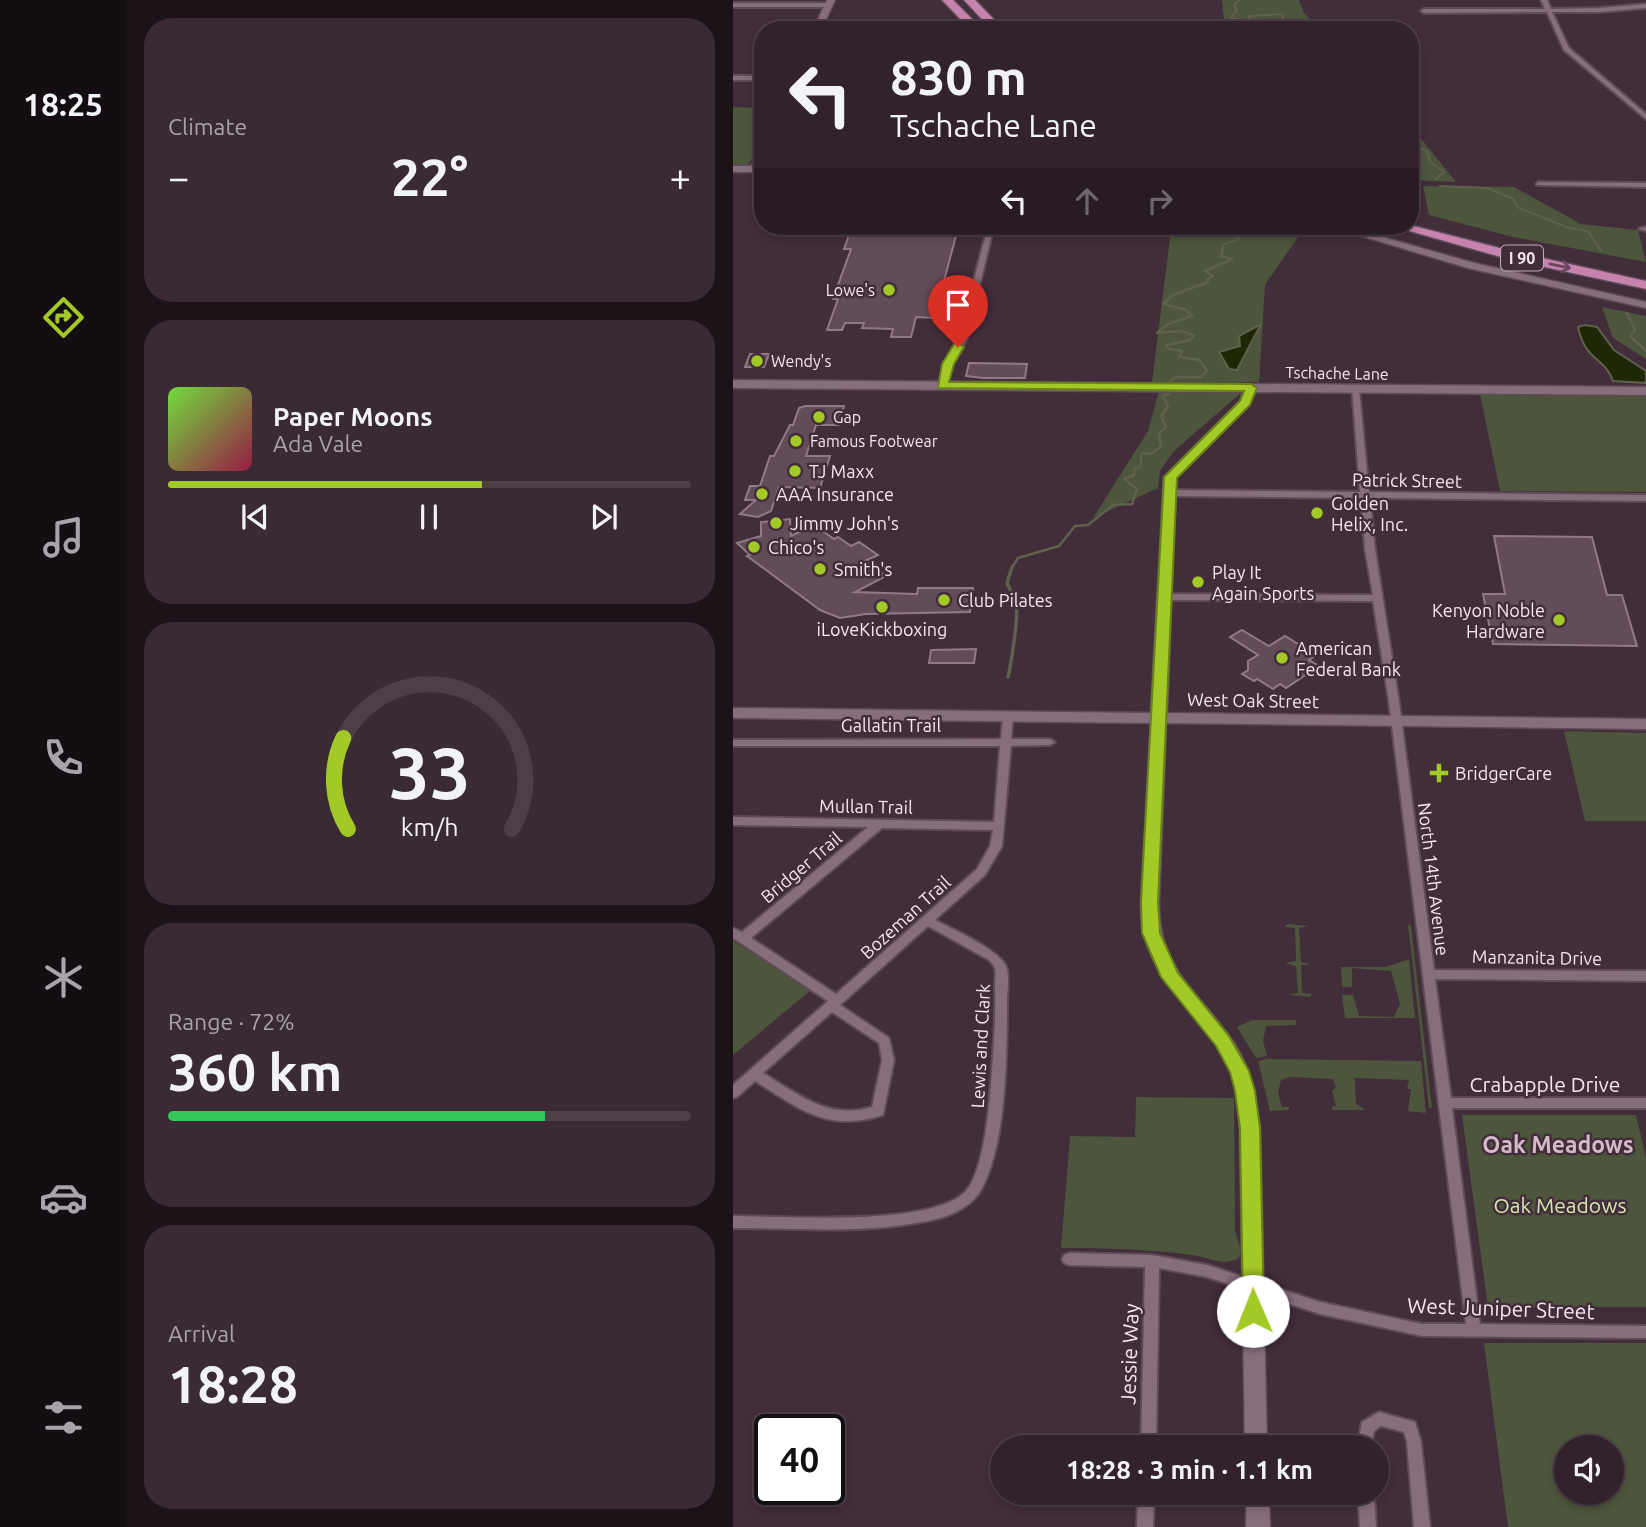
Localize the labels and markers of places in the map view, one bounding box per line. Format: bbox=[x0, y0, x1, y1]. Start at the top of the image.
pin bbox=[928, 275, 988, 347]
place label: Lowe's bbox=[826, 281, 875, 299]
marker: Lowe's bbox=[881, 282, 897, 298]
place label: Wendy's bbox=[771, 352, 831, 370]
marker: Wendy's bbox=[749, 353, 765, 369]
place label: Gap bbox=[833, 408, 861, 426]
marker: Gap bbox=[811, 409, 827, 425]
place label: Famous Footwear bbox=[810, 432, 938, 450]
marker: Famous Footwear bbox=[788, 433, 804, 449]
place label: TJ Maxx bbox=[809, 461, 874, 481]
marker: TJ Maxx bbox=[787, 463, 803, 479]
place label: AAA Insurance bbox=[776, 484, 894, 504]
marker: AAA Insurance bbox=[754, 486, 770, 502]
place label: Golden Helix, Inc. bbox=[1331, 493, 1408, 534]
marker: Golden Helix, Inc. bbox=[1309, 505, 1325, 521]
place label: Jimmy John's bbox=[790, 513, 899, 533]
marker: Jimmy John's bbox=[768, 515, 784, 531]
place label: Chico's bbox=[768, 537, 824, 557]
marker: Chico's bbox=[746, 539, 762, 555]
place label: Smith's bbox=[834, 559, 893, 579]
marker: Smith's bbox=[812, 561, 828, 577]
place label: Play It Again Sports bbox=[1212, 562, 1314, 603]
marker: Play It Again Sports bbox=[1190, 574, 1206, 590]
place label: Club Pilates bbox=[958, 590, 1053, 610]
marker: Club Pilates bbox=[936, 592, 952, 608]
marker: iLoveKickboxing bbox=[874, 599, 890, 615]
place label: Kenyon Noble Hardware bbox=[1432, 600, 1545, 641]
marker: Kenyon Noble Hardware bbox=[1551, 612, 1567, 628]
place label: iLoveKickboxing bbox=[817, 619, 947, 639]
place label: American Federal Bank bbox=[1296, 638, 1401, 679]
marker: American Federal Bank bbox=[1274, 650, 1290, 666]
marker: BridgerCare bbox=[1429, 763, 1449, 783]
place label: BridgerCare bbox=[1455, 763, 1552, 783]

